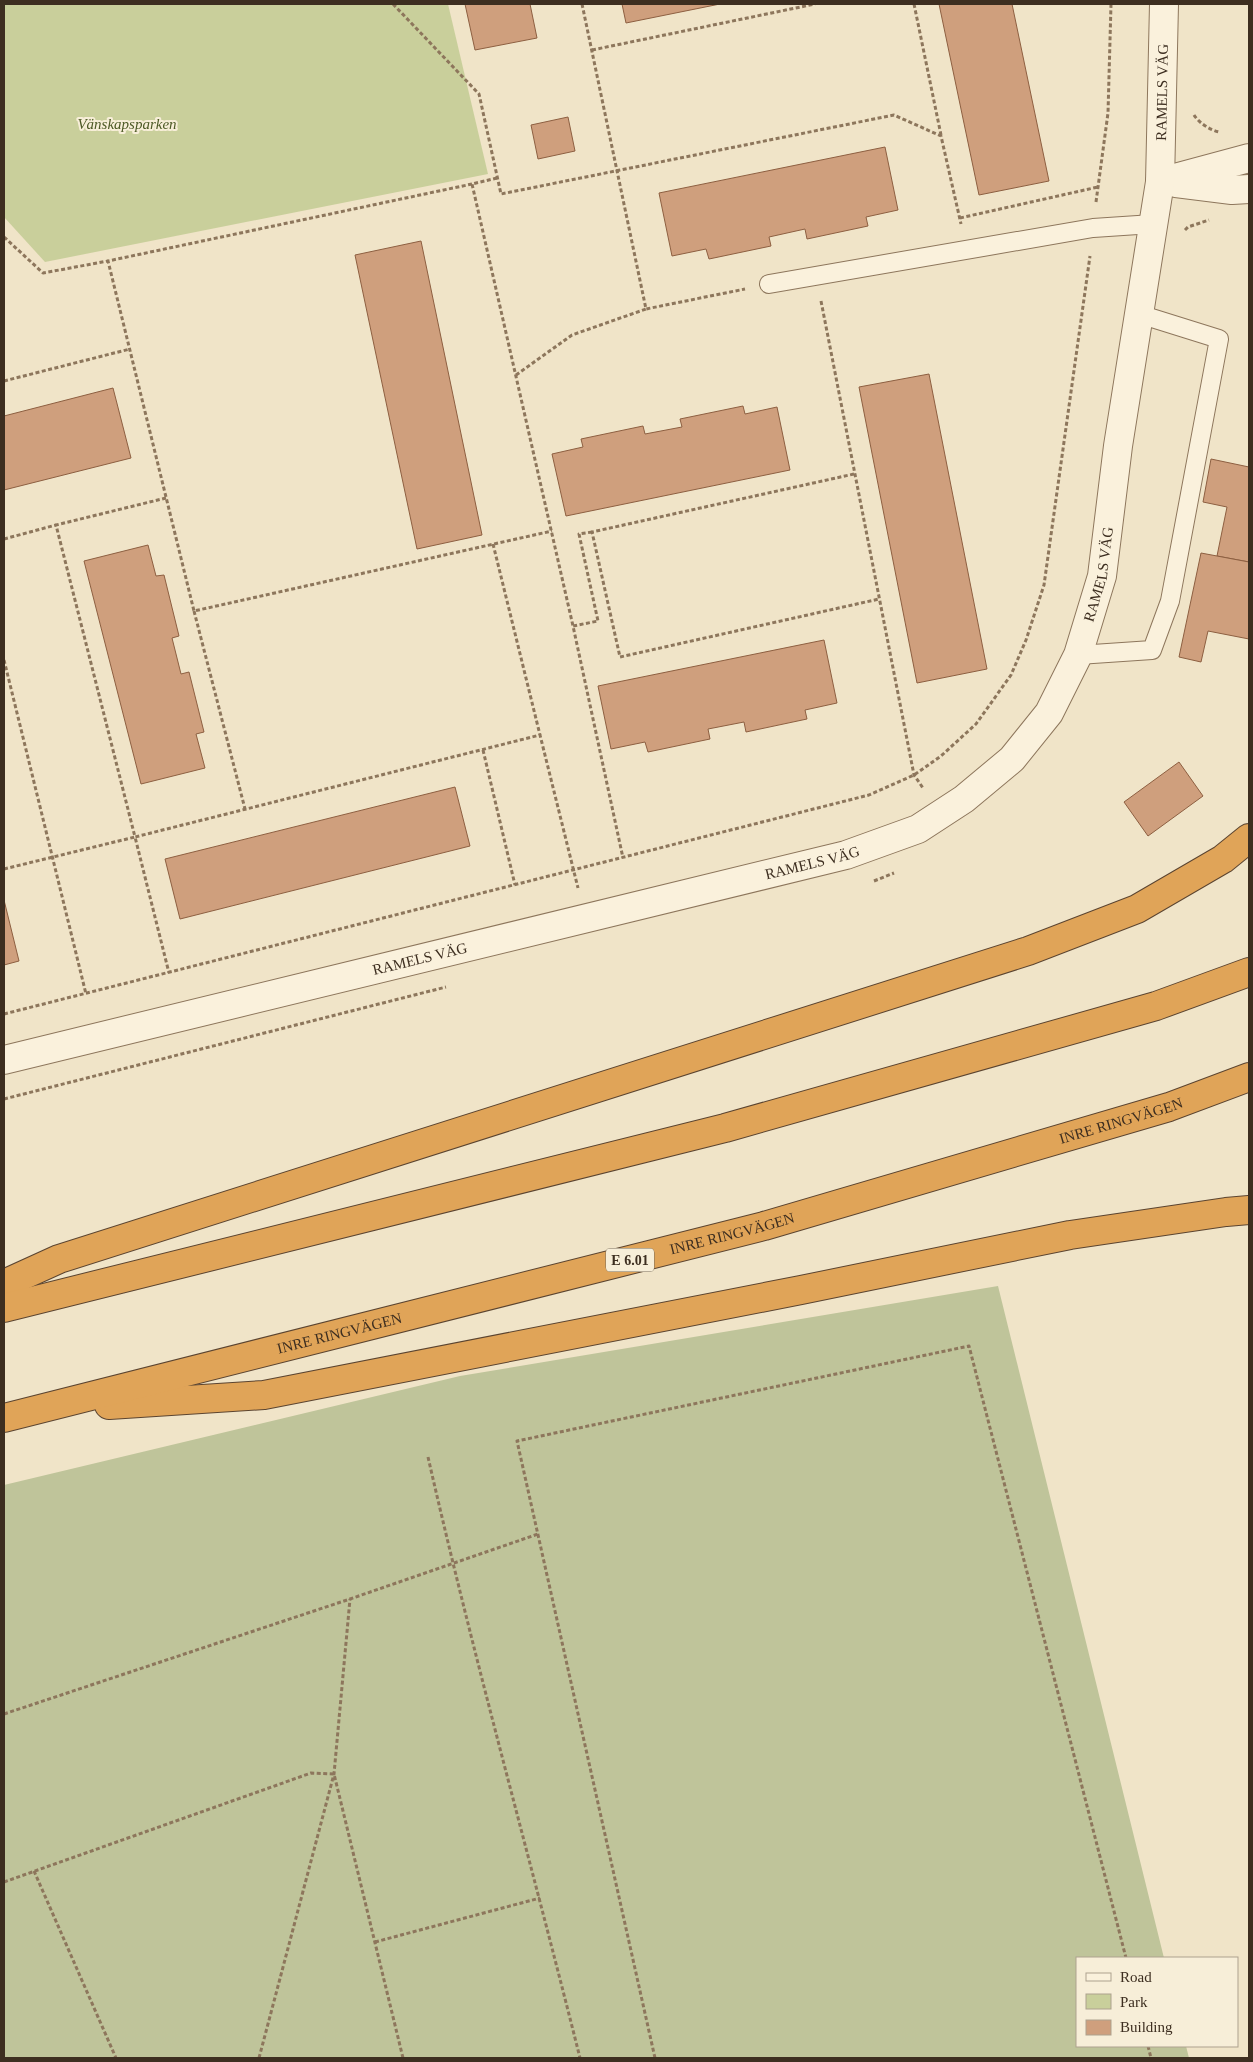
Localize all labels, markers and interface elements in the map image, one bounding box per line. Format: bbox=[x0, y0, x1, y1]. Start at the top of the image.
street label: RAMELS VÄG bbox=[1153, 44, 1171, 141]
park label: Vänskapsparken bbox=[77, 116, 177, 132]
street label: RAMELS VÄG bbox=[1081, 526, 1116, 624]
street label: RAMELS VÄG bbox=[763, 843, 862, 882]
street label: RAMELS VÄG bbox=[371, 939, 469, 978]
street label: INRE RINGVÄGEN bbox=[1057, 1095, 1185, 1147]
street label: INRE RINGVÄGEN bbox=[668, 1210, 796, 1257]
road number: E 6.01 bbox=[606, 1248, 654, 1272]
street label: INRE RINGVÄGEN bbox=[275, 1310, 404, 1357]
legend bbox=[1076, 1957, 1238, 2047]
text: Road bbox=[1120, 1969, 1152, 1985]
text: Park bbox=[1120, 1994, 1148, 2010]
text: Building bbox=[1120, 2019, 1173, 2035]

